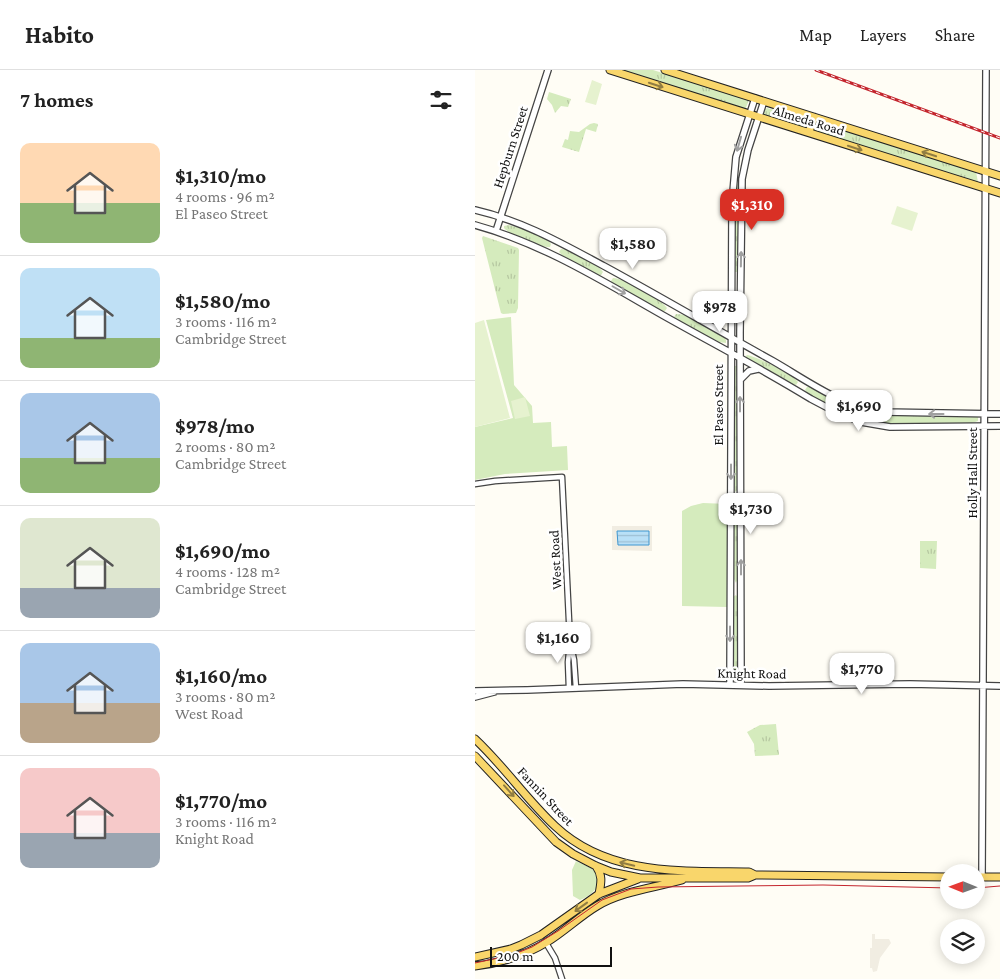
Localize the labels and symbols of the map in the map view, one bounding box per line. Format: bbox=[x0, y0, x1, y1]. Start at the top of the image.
one-way arrow bbox=[648, 81, 664, 90]
street label: Almeda Road bbox=[771, 102, 847, 139]
street label: Hepburn Street bbox=[489, 104, 531, 190]
one-way arrow bbox=[734, 136, 744, 152]
one-way arrow bbox=[847, 143, 863, 153]
one-way arrow bbox=[922, 148, 938, 158]
pin: $1,310 bbox=[711, 189, 793, 231]
pin: $1,580 bbox=[592, 228, 674, 270]
one-way arrow bbox=[736, 251, 746, 268]
one-way arrow bbox=[611, 285, 625, 295]
pin: $978 bbox=[690, 290, 750, 333]
street label: El Paseo Street bbox=[710, 364, 726, 446]
pin: $1,690 bbox=[818, 390, 900, 432]
one-way arrow bbox=[735, 396, 745, 412]
one-way arrow bbox=[928, 409, 944, 419]
street label: Holly Hall Street bbox=[964, 427, 980, 519]
one-way arrow bbox=[726, 464, 736, 480]
pin: $1,730 bbox=[710, 492, 792, 535]
street label: West Road bbox=[545, 529, 565, 590]
one-way arrow bbox=[736, 559, 746, 575]
pin: $1,160 bbox=[517, 622, 599, 664]
one-way arrow bbox=[725, 626, 735, 642]
pin: $1,770 bbox=[821, 652, 903, 695]
street label: Knight Road bbox=[717, 664, 787, 682]
street label: Fannin Street bbox=[515, 763, 578, 829]
one-way arrow bbox=[503, 784, 515, 797]
one-way arrow bbox=[619, 859, 635, 868]
north arrow bbox=[940, 864, 985, 909]
one-way arrow bbox=[575, 902, 588, 913]
scale bar bbox=[490, 944, 613, 967]

